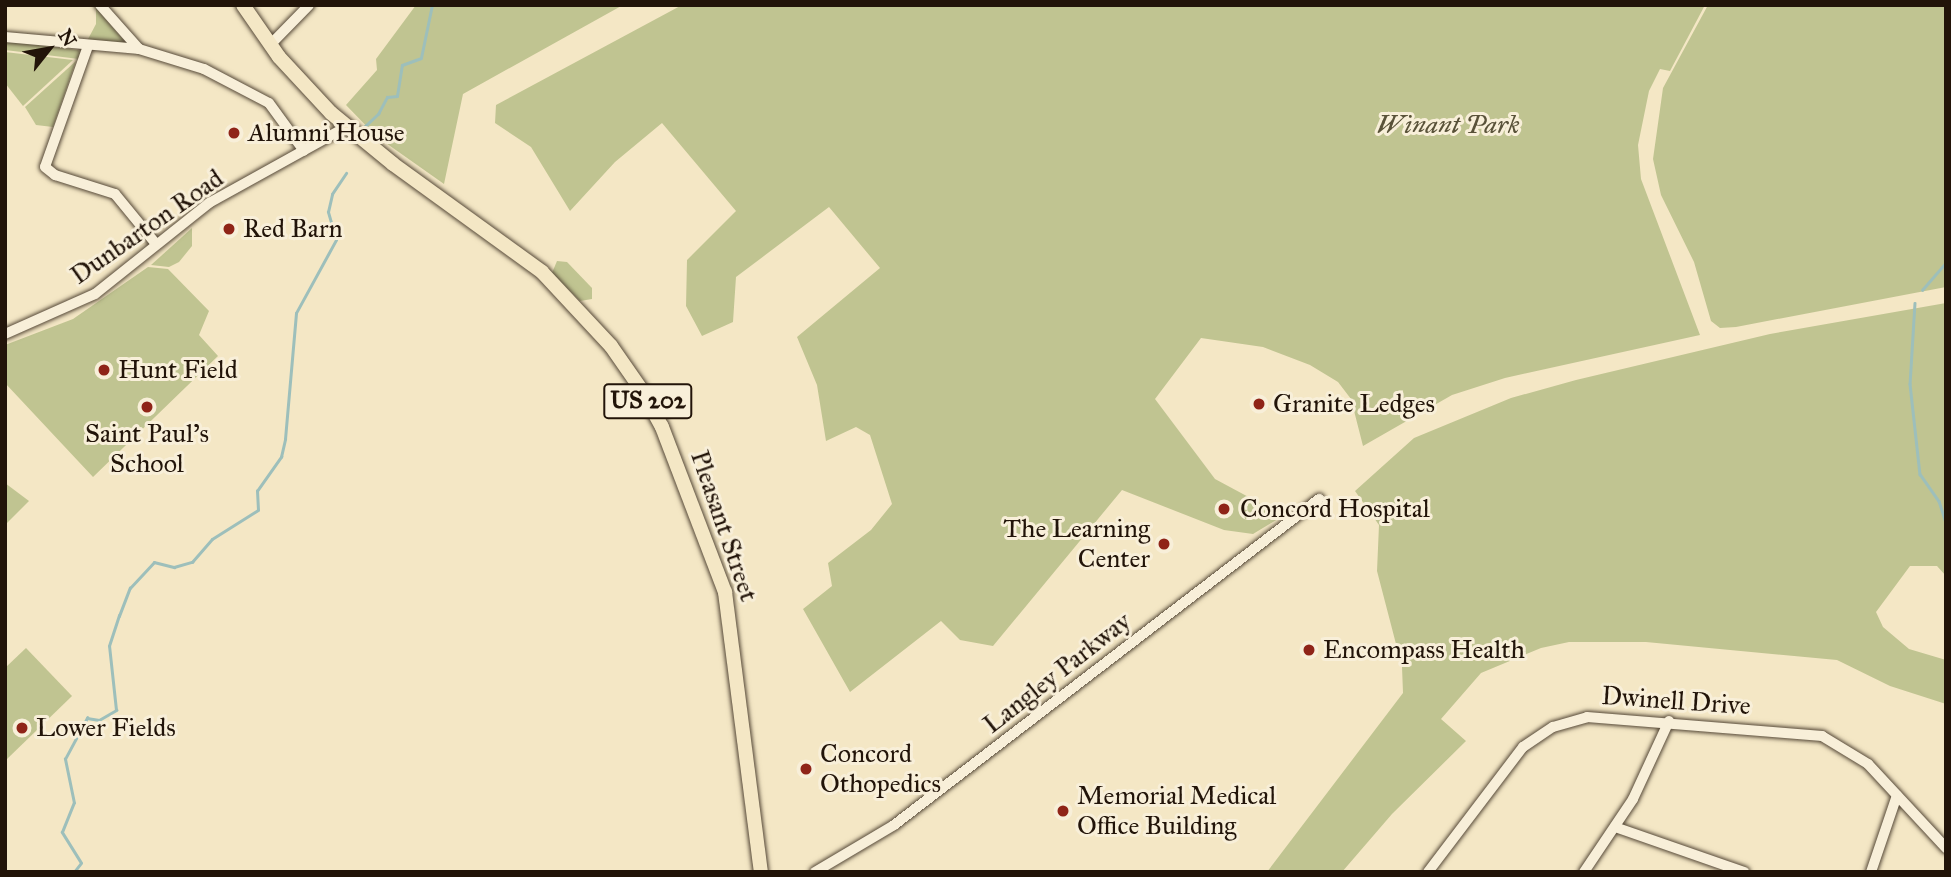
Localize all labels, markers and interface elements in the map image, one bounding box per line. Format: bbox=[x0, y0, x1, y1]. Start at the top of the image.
north arrow bbox=[14, 14, 84, 84]
text: N bbox=[53, 25, 81, 51]
park label: Winant Park bbox=[1377, 109, 1519, 141]
place label: Alumni House bbox=[248, 117, 405, 149]
marker: Alumni House bbox=[226, 125, 242, 141]
street label: Dunbarton Road bbox=[65, 163, 229, 291]
place label: Red Barn bbox=[243, 213, 343, 245]
marker: Red Barn bbox=[221, 221, 237, 237]
place label: Hunt Field bbox=[118, 354, 238, 386]
marker: Hunt Field bbox=[96, 362, 112, 378]
road number: US 202 bbox=[602, 380, 694, 422]
place label: Granite Ledges bbox=[1273, 388, 1435, 420]
marker: Granite Ledges bbox=[1251, 396, 1267, 412]
marker: Saint Paul's School bbox=[139, 399, 155, 415]
place label: Saint Paul's School bbox=[85, 418, 209, 480]
street label: Pleasant Street bbox=[684, 446, 764, 606]
place label: Concord Hospital bbox=[1240, 493, 1430, 525]
marker: Concord Hospital bbox=[1214, 499, 1234, 519]
place label: The Learning Center bbox=[1003, 513, 1150, 574]
marker: The Learning Center bbox=[1156, 536, 1172, 552]
street label: Langley Parkway bbox=[977, 606, 1137, 740]
place label: Encompass Health bbox=[1323, 634, 1525, 666]
marker: Encompass Health bbox=[1301, 642, 1317, 658]
street label: Dwinell Drive bbox=[1600, 680, 1752, 722]
place label: Lower Fields bbox=[36, 712, 176, 744]
marker: Lower Fields bbox=[14, 720, 30, 736]
place label: Concord Othopedics bbox=[820, 738, 941, 800]
marker: Concord Othopedics bbox=[798, 761, 814, 777]
place label: Memorial Medical Office Building bbox=[1077, 780, 1276, 842]
marker: Memorial Medical Office Building bbox=[1055, 803, 1071, 819]

